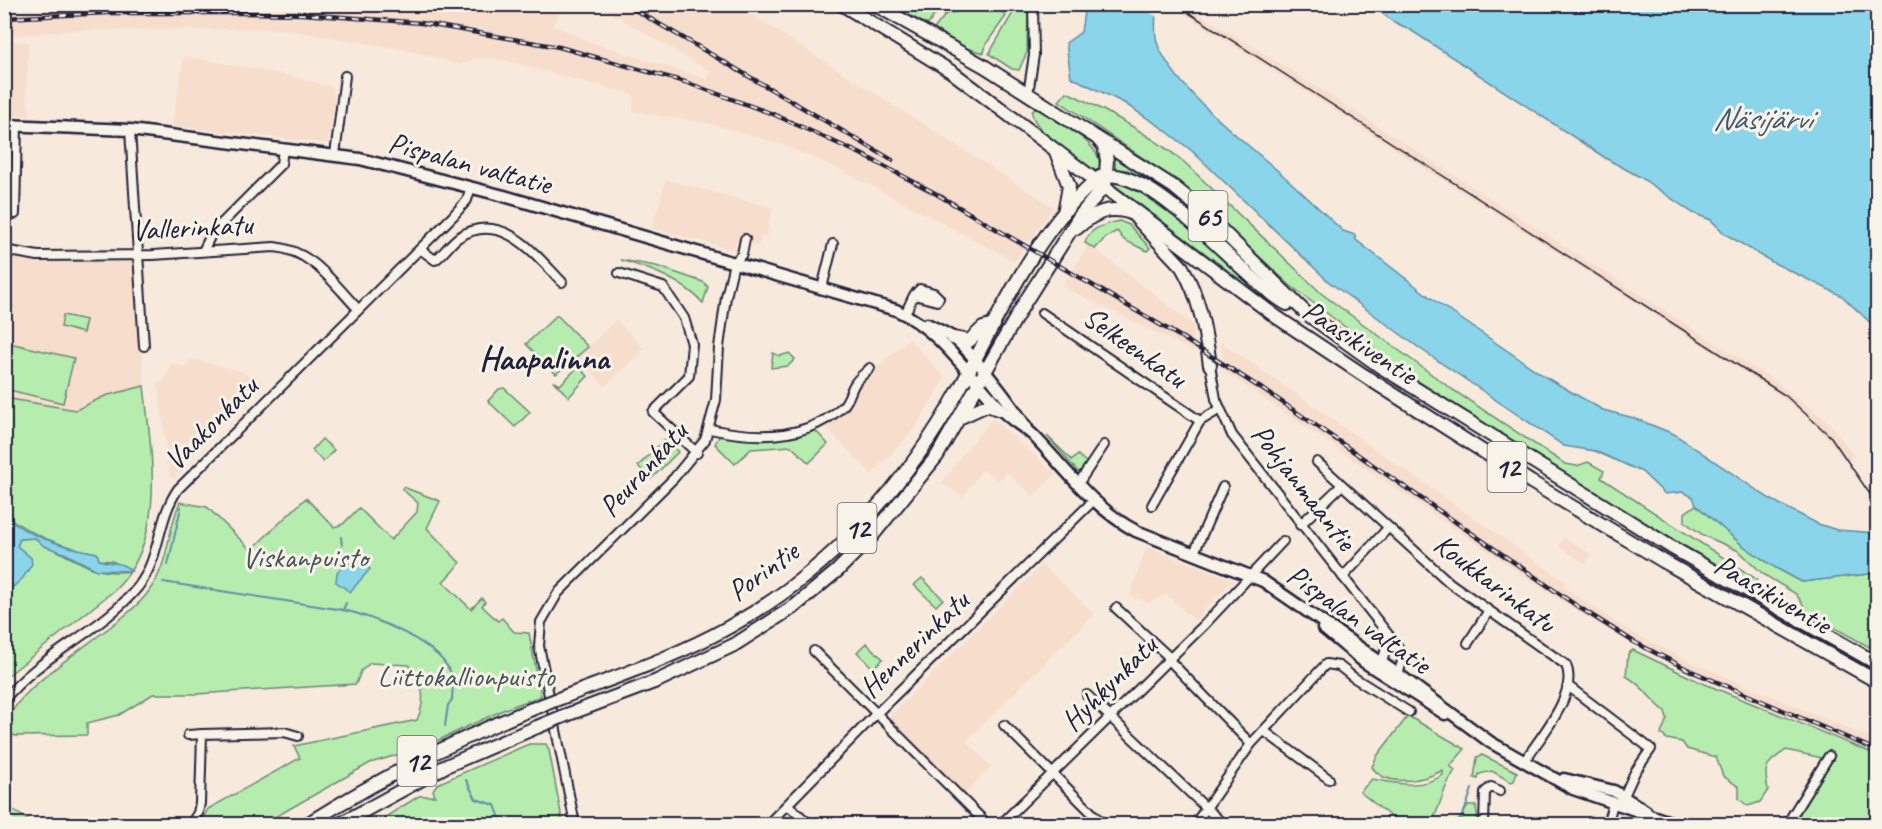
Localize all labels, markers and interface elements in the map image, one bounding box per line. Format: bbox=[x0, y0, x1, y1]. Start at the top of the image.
water label: Näsijärvi bbox=[1713, 98, 1819, 139]
street label: Pispalan valtatie bbox=[384, 123, 558, 204]
road number: 65 bbox=[1188, 191, 1228, 241]
street label: Vallerinkatu bbox=[130, 205, 255, 249]
street label: Paasikiventie bbox=[1296, 291, 1426, 394]
street label: Selkeenkatu bbox=[1076, 298, 1196, 398]
district label: Haapalinna bbox=[479, 337, 611, 379]
street label: Vaakonkatu bbox=[156, 366, 268, 478]
street label: Peurankatu bbox=[590, 412, 697, 525]
street label: Pohjanmaantie bbox=[1243, 416, 1367, 560]
road number: 12 bbox=[1488, 442, 1526, 492]
road number: 12 bbox=[838, 503, 876, 553]
street label: Koukkarinkatu bbox=[1426, 525, 1565, 642]
street label: Porintie bbox=[720, 531, 808, 610]
park label: Viskanpuisto bbox=[242, 538, 371, 576]
street label: Paasikiventie bbox=[1708, 545, 1840, 644]
street label: Pispalan valtatie bbox=[1280, 556, 1440, 684]
street label: Hennerinkatu bbox=[851, 581, 978, 706]
street label: Hyhkynkatu bbox=[1053, 626, 1166, 739]
park label: Liittokallionpuisto bbox=[377, 657, 556, 695]
road number: 12 bbox=[398, 736, 436, 786]

